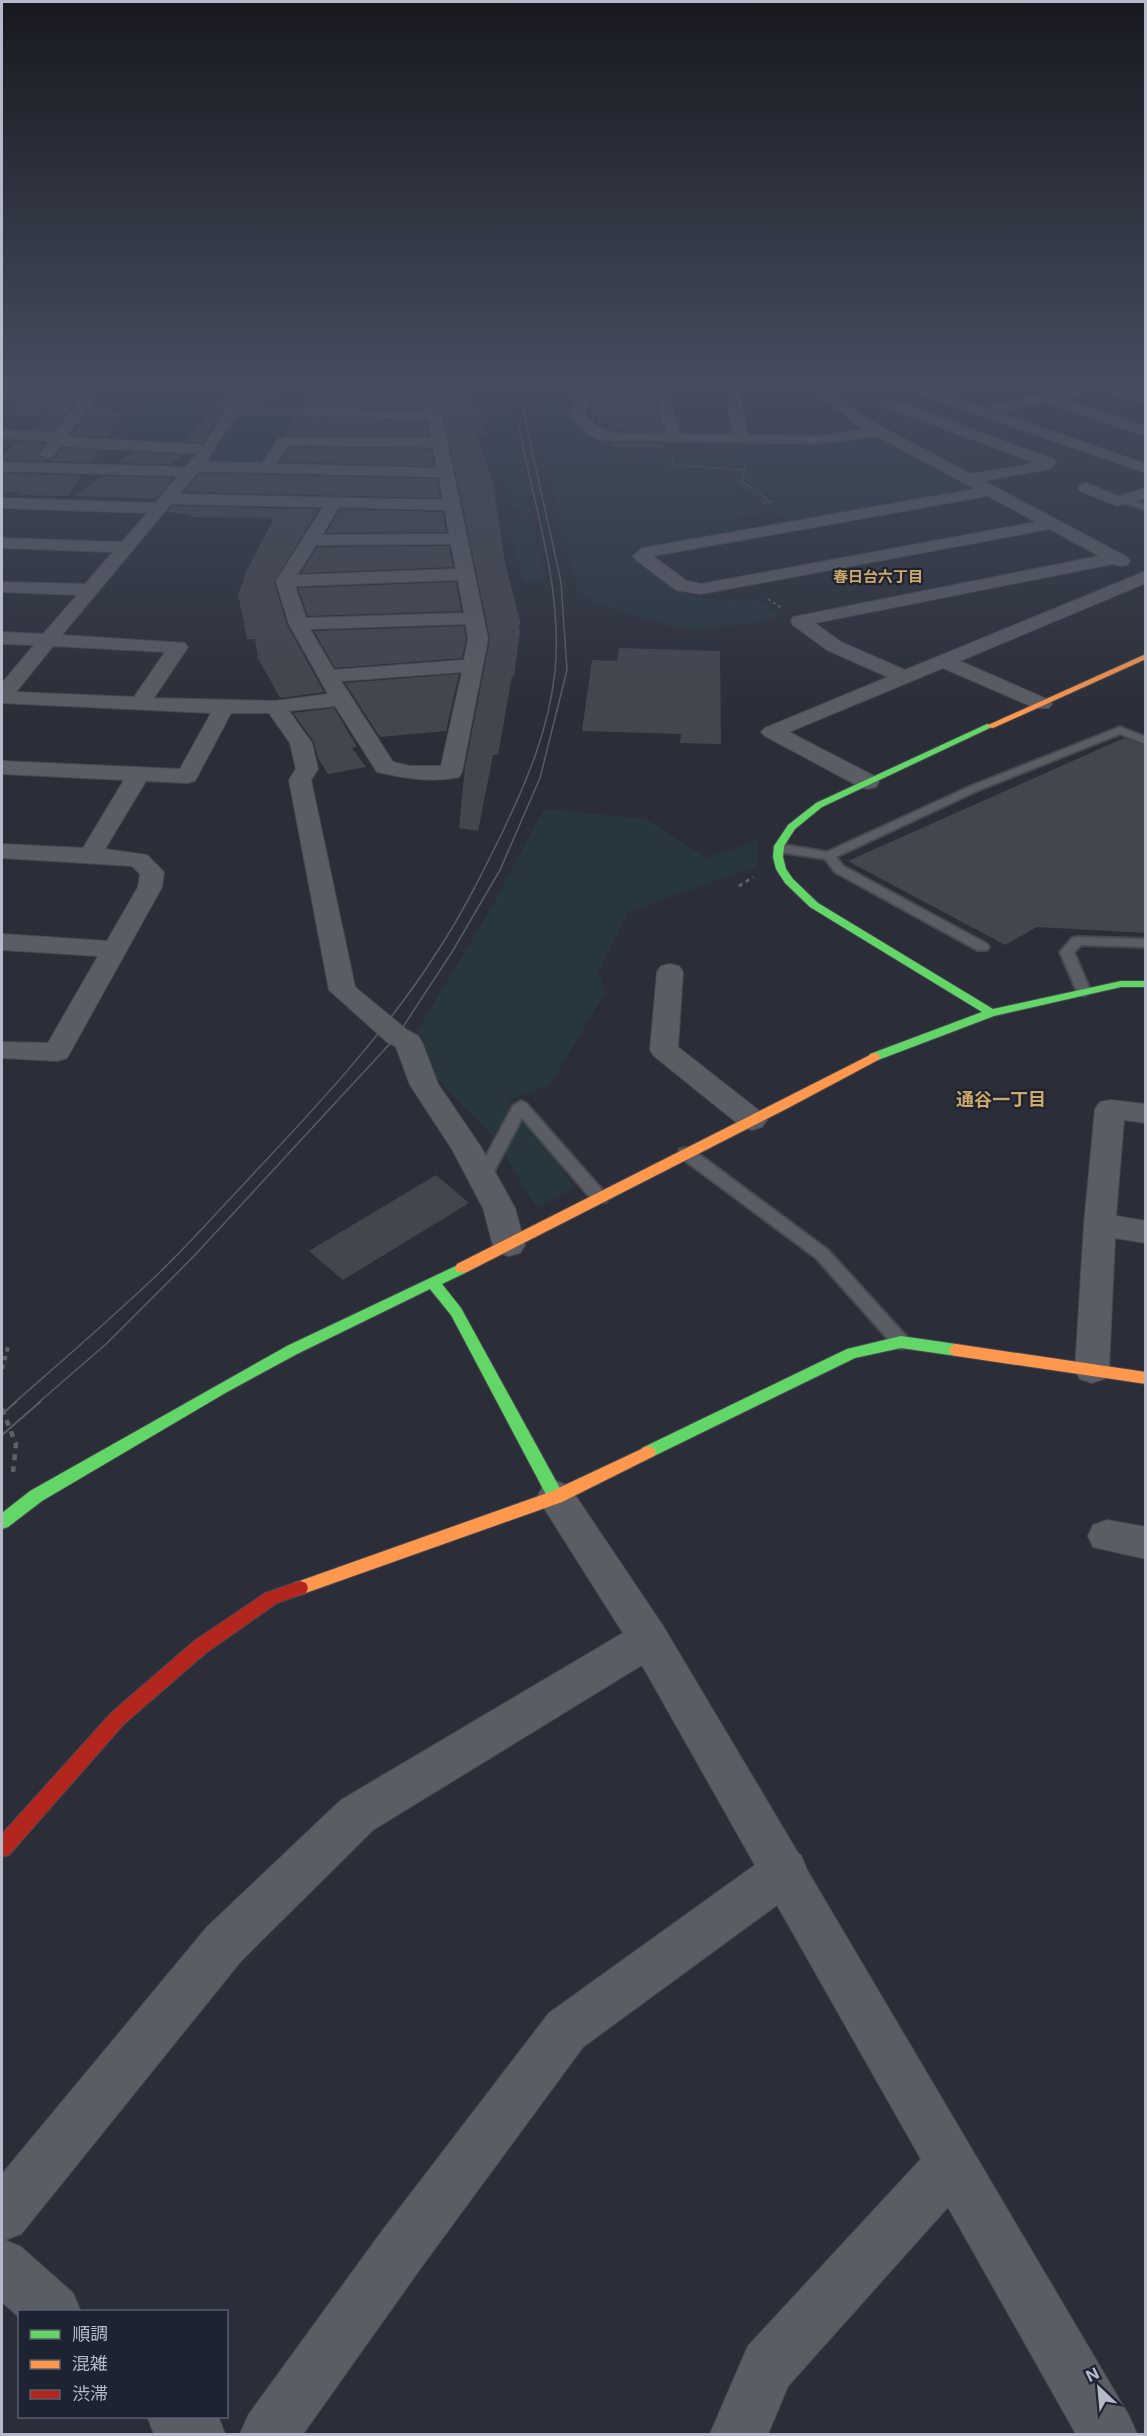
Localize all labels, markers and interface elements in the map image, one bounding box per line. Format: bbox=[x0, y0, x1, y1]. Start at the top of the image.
district label: 春日台六丁目 bbox=[833, 567, 923, 586]
district label: 通谷一丁目 bbox=[956, 1089, 1046, 1110]
legend bbox=[18, 2310, 228, 2418]
text: 順調 bbox=[72, 2323, 108, 2344]
text: 混雑 bbox=[72, 2353, 108, 2374]
north arrow bbox=[1069, 2358, 1129, 2418]
text: N bbox=[1083, 2363, 1102, 2386]
text: 渋滞 bbox=[72, 2383, 108, 2404]

